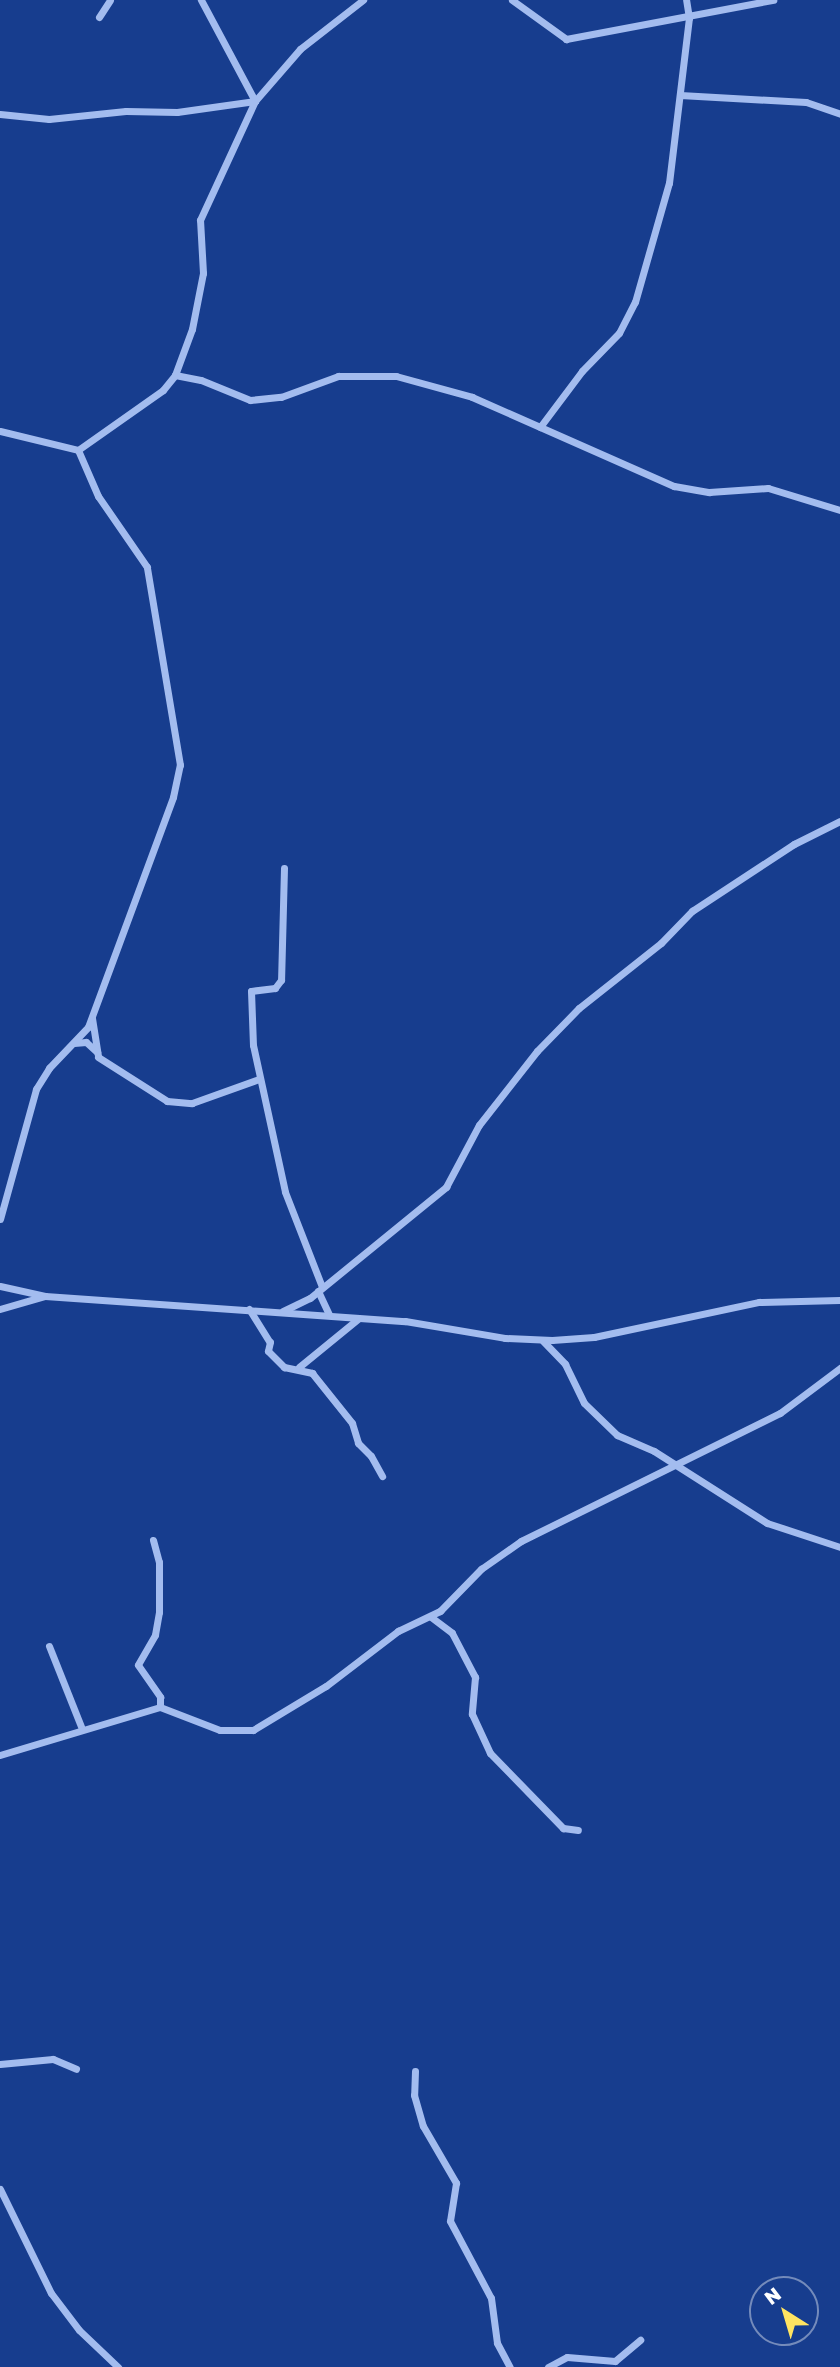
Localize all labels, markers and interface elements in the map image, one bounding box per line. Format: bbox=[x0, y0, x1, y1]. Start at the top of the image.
north arrow bbox=[749, 2276, 819, 2346]
text: N bbox=[760, 2282, 785, 2309]

